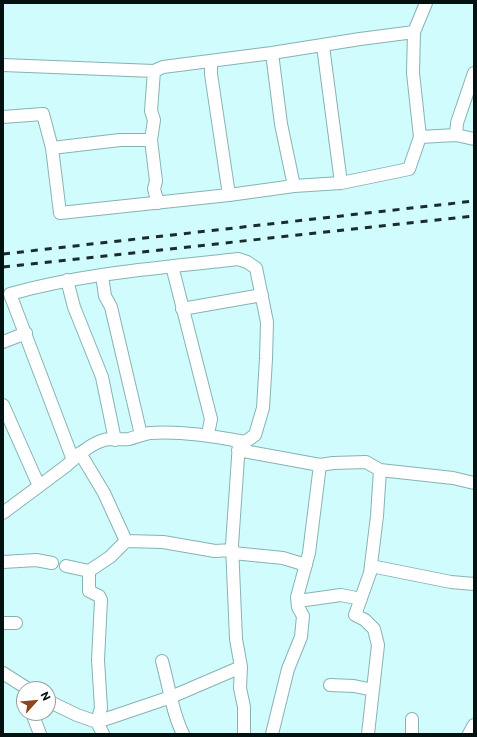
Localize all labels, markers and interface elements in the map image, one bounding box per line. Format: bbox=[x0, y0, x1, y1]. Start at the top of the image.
north arrow bbox=[16, 681, 56, 721]
text: N bbox=[39, 689, 54, 702]

